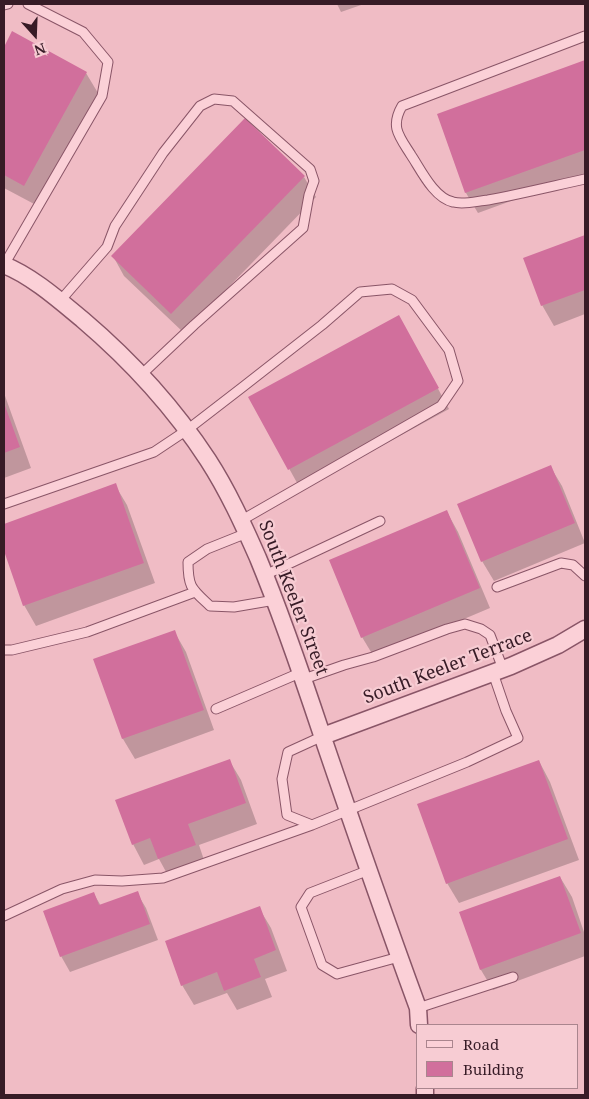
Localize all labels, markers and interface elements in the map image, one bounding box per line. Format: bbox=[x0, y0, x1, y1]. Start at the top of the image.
north arrow bbox=[10, 10, 60, 60]
text: N bbox=[32, 39, 49, 60]
street label: South Keeler Street bbox=[254, 518, 332, 678]
street label: South Keeler Terrace bbox=[361, 625, 535, 709]
legend bbox=[416, 1024, 579, 1089]
text: Road bbox=[463, 1034, 499, 1054]
text: Building bbox=[463, 1059, 524, 1079]

